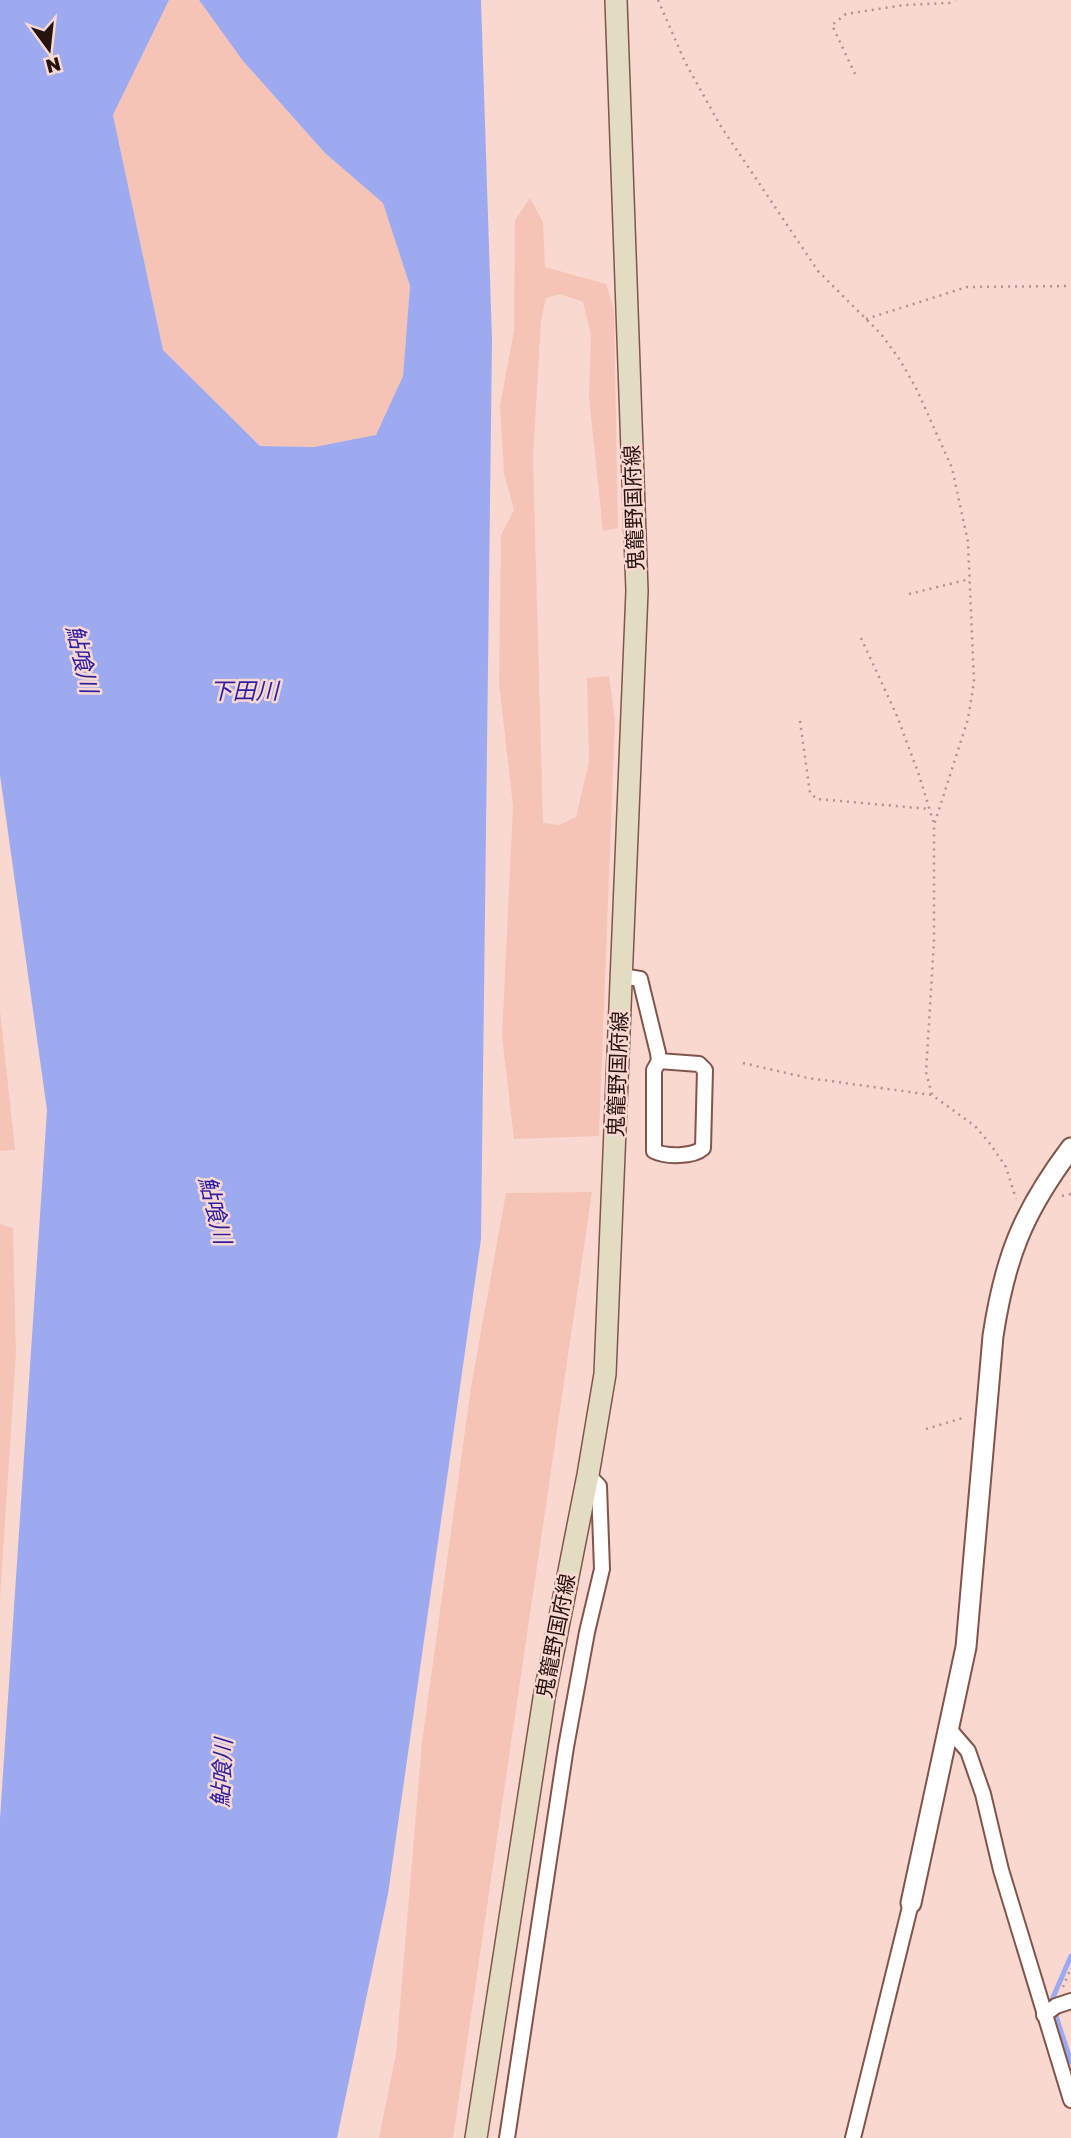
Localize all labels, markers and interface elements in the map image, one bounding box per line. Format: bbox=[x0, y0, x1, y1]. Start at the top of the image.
north arrow bbox=[14, 14, 84, 84]
text: N bbox=[44, 53, 63, 79]
street label: 鬼籠野国府線 bbox=[618, 445, 648, 571]
water label: 鮎喰川 bbox=[62, 622, 105, 698]
water label: 下田川 bbox=[210, 676, 282, 704]
street label: 鬼籠野国府線 bbox=[602, 1011, 632, 1137]
water label: 鮎喰川 bbox=[194, 1173, 239, 1250]
street label: 鬼籠野国府線 bbox=[530, 1571, 580, 1700]
water label: 鮎喰川 bbox=[205, 1735, 237, 1808]

